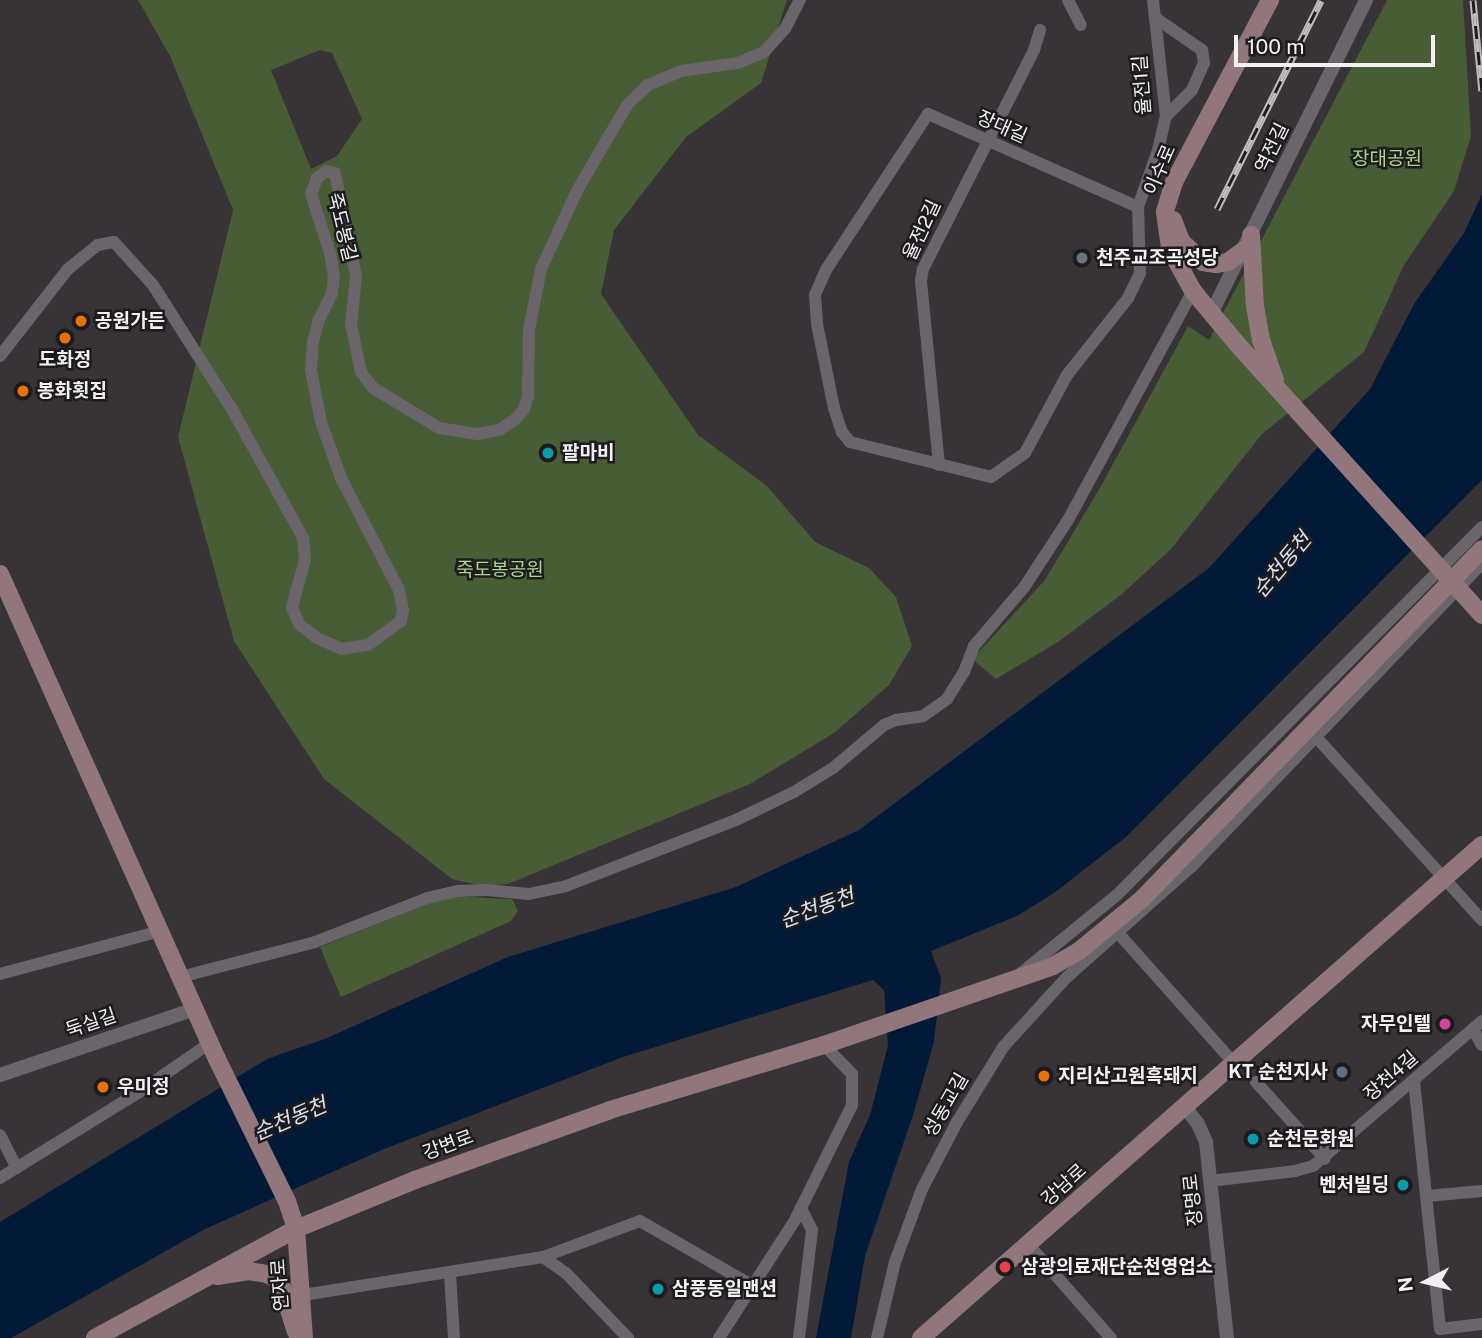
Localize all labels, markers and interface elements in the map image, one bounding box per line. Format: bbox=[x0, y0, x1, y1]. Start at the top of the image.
scale bar bbox=[1237, 21, 1438, 65]
text: 100 m bbox=[1247, 34, 1304, 59]
street label: 율전1길 bbox=[1129, 54, 1155, 116]
street label: 장대길 bbox=[973, 106, 1031, 148]
street label: 역전길 bbox=[1250, 119, 1294, 177]
street label: 이수로 bbox=[1139, 141, 1181, 199]
park label: 장대공원 bbox=[1352, 148, 1422, 170]
street label: 죽도봉길 bbox=[322, 190, 362, 264]
street label: 율전2길 bbox=[898, 196, 946, 264]
place label: 천주교조곡성당 bbox=[1096, 247, 1218, 269]
marker: 천주교조곡성당 bbox=[1074, 250, 1090, 266]
place label: 공원가든 bbox=[95, 310, 165, 332]
marker: 공원가든 bbox=[73, 313, 89, 329]
marker: 도화정 bbox=[57, 330, 73, 346]
place label: 도화정 bbox=[39, 349, 91, 371]
place label: 봉화횟집 bbox=[37, 380, 107, 402]
marker: 봉화횟집 bbox=[15, 383, 31, 399]
place label: 팔마비 bbox=[562, 442, 614, 464]
marker: 팔마비 bbox=[540, 445, 556, 461]
water label: 순천동천 bbox=[1248, 527, 1316, 603]
park label: 죽도봉공원 bbox=[456, 559, 544, 581]
water label: 순천동천 bbox=[776, 883, 858, 933]
street label: 둑실길 bbox=[62, 1004, 120, 1042]
place label: 자무인텔 bbox=[1361, 1013, 1431, 1035]
marker: 자무인텔 bbox=[1437, 1016, 1453, 1032]
street label: 장천4길 bbox=[1359, 1046, 1423, 1106]
place label: KT 순천지사 bbox=[1228, 1061, 1328, 1083]
marker: KT 순천지사 bbox=[1334, 1064, 1350, 1080]
place label: 지리산고원흑돼지 bbox=[1058, 1065, 1198, 1087]
marker: 지리산고원흑돼지 bbox=[1036, 1068, 1052, 1084]
street label: 성동교길 bbox=[919, 1069, 973, 1141]
place label: 우미정 bbox=[117, 1076, 169, 1098]
marker: 우미정 bbox=[95, 1079, 111, 1095]
water label: 순천동천 bbox=[250, 1092, 330, 1146]
street label: 강변로 bbox=[419, 1125, 477, 1165]
place label: 순천문화원 bbox=[1267, 1128, 1354, 1150]
marker: 순천문화원 bbox=[1245, 1131, 1261, 1147]
street label: 강남로 bbox=[1037, 1159, 1091, 1211]
street label: 장명로 bbox=[1179, 1173, 1207, 1227]
place label: 벤처빌딩 bbox=[1319, 1174, 1389, 1196]
marker: 벤처빌딩 bbox=[1395, 1177, 1411, 1193]
north arrow bbox=[1391, 1247, 1461, 1317]
place label: 삼광의료재단순천영업소 bbox=[1021, 1256, 1213, 1278]
marker: 삼광의료재단순천영업소 bbox=[995, 1257, 1015, 1277]
street label: 연자로 bbox=[267, 1258, 293, 1312]
text: N bbox=[1393, 1276, 1417, 1293]
place label: 삼풍동일맨션 bbox=[672, 1278, 777, 1300]
marker: 삼풍동일맨션 bbox=[650, 1281, 666, 1297]

